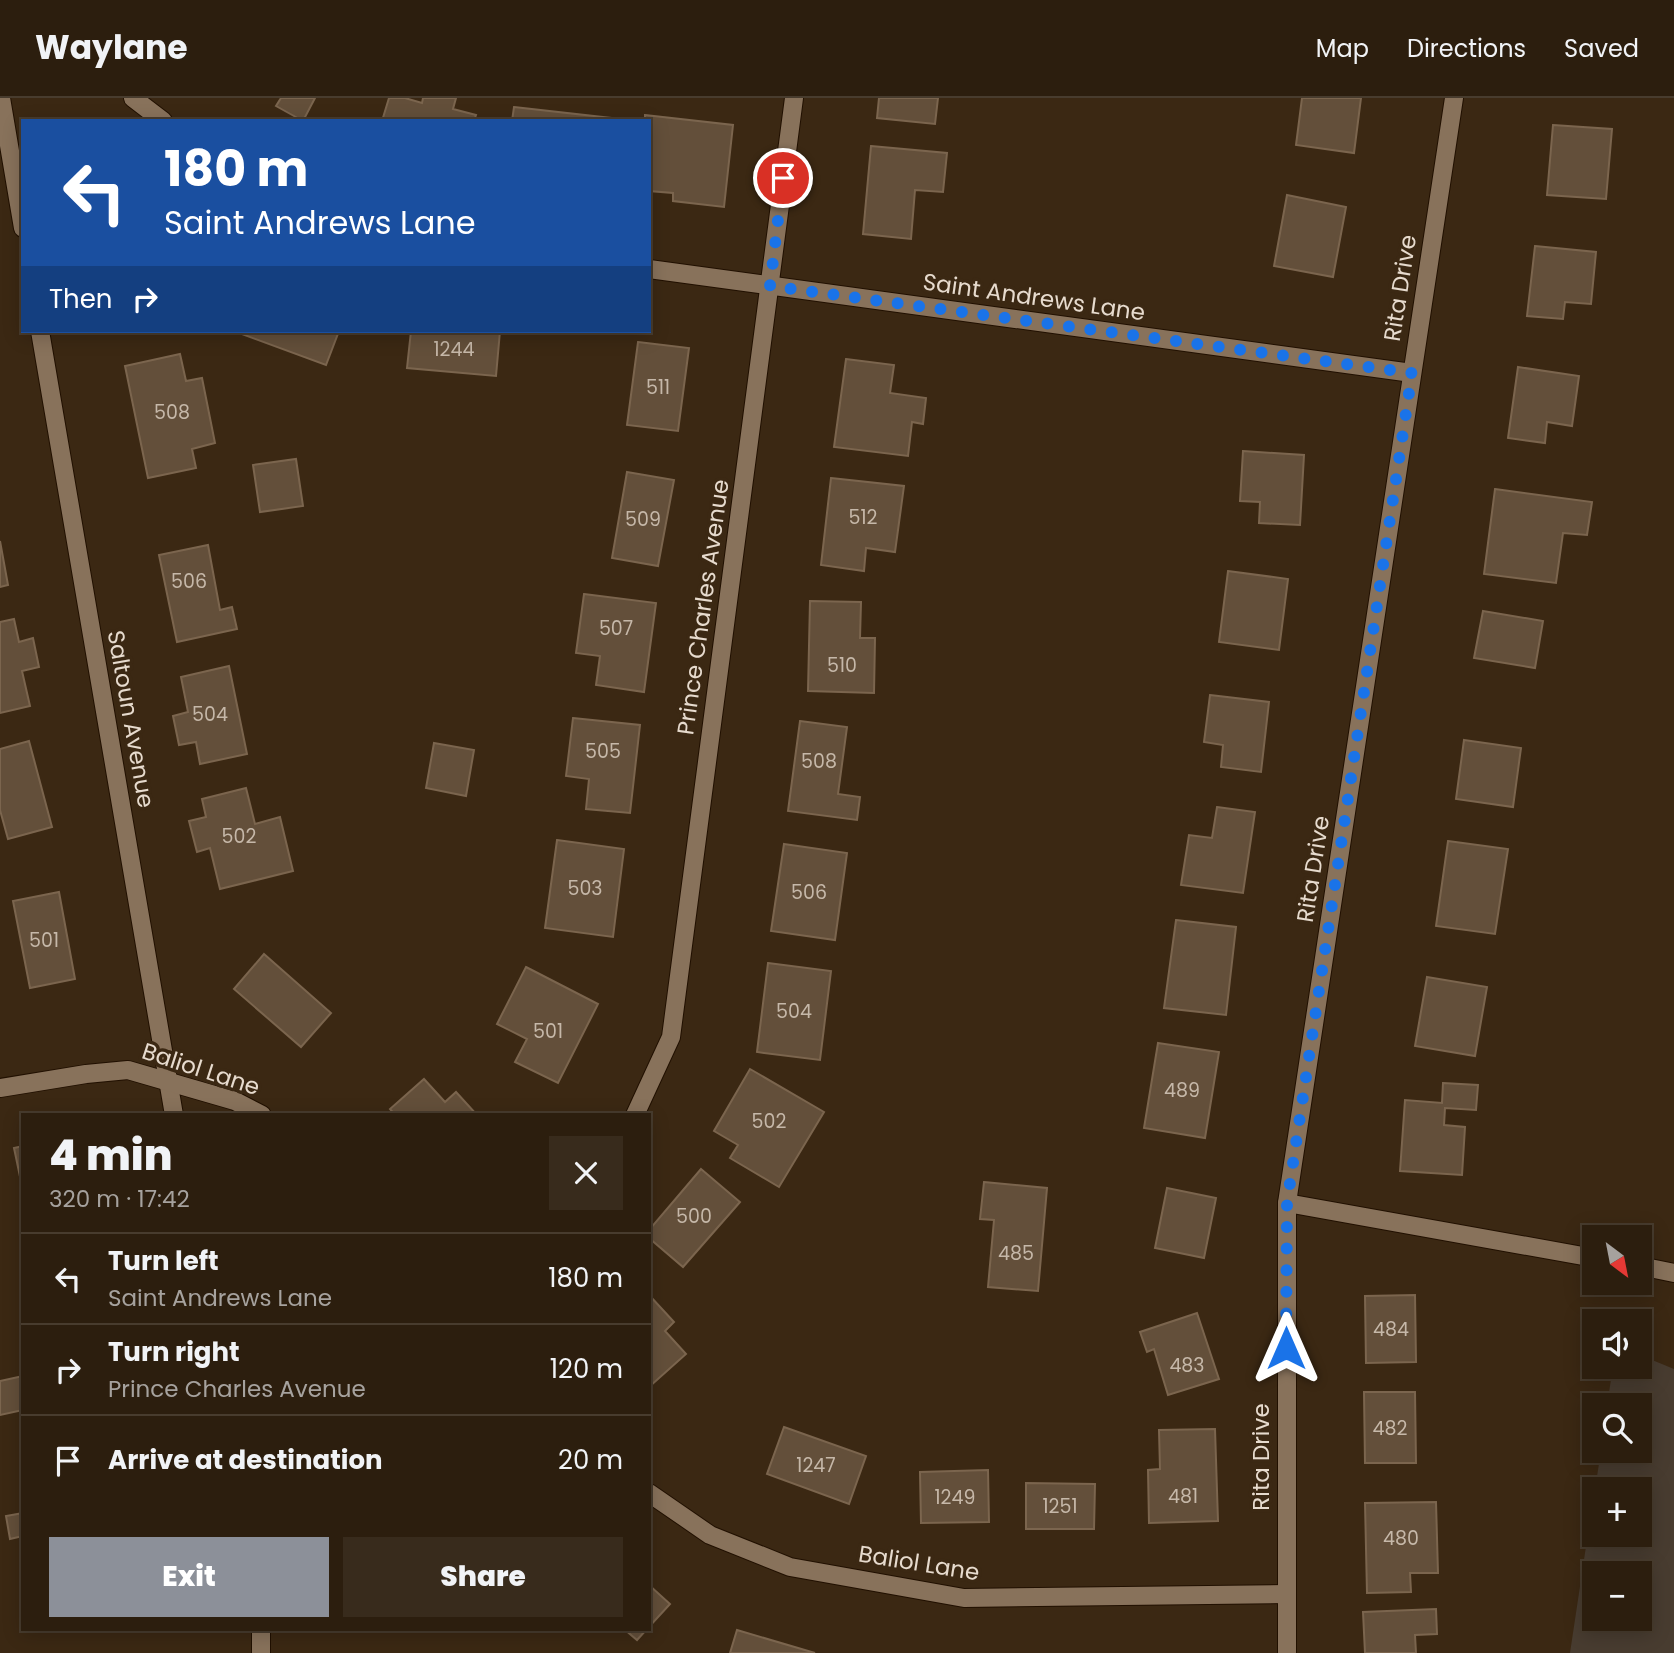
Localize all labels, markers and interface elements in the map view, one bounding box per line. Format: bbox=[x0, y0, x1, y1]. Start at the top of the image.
text: Waylane bbox=[35, 24, 188, 71]
text: Map bbox=[1316, 32, 1369, 65]
text: Directions bbox=[1407, 32, 1526, 65]
text: Saved bbox=[1564, 32, 1639, 65]
text: 180 m bbox=[164, 135, 308, 203]
icon: left bbox=[49, 147, 140, 238]
pin bbox=[753, 148, 813, 208]
icon: arrive bbox=[764, 159, 802, 197]
text: Saint Andrews Lane bbox=[164, 200, 476, 245]
street label: Rita Drive bbox=[1376, 232, 1424, 344]
street label: Saint Andrews Lane bbox=[921, 266, 1147, 328]
icon: right bbox=[126, 280, 164, 318]
text: Then bbox=[49, 281, 112, 317]
house number: 1244 bbox=[434, 336, 474, 363]
house number: 511 bbox=[646, 374, 670, 401]
house number: 508 bbox=[154, 399, 190, 426]
street label: Prince Charles Avenue bbox=[669, 477, 737, 737]
house number: 512 bbox=[849, 504, 878, 531]
house number: 509 bbox=[625, 506, 661, 533]
house number: 506 bbox=[171, 568, 207, 595]
house number: 507 bbox=[599, 615, 633, 642]
street label: Saltoun Avenue bbox=[100, 628, 162, 810]
house number: 510 bbox=[827, 652, 857, 679]
house number: 504 bbox=[192, 701, 228, 728]
house number: 505 bbox=[585, 738, 621, 765]
house number: 508 bbox=[801, 748, 837, 775]
street label: Rita Drive bbox=[1289, 813, 1337, 925]
house number: 502 bbox=[222, 823, 256, 850]
house number: 503 bbox=[567, 875, 603, 902]
house number: 506 bbox=[791, 879, 827, 906]
house number: 501 bbox=[29, 927, 59, 954]
house number: 504 bbox=[776, 998, 812, 1025]
house number: 501 bbox=[533, 1018, 563, 1045]
street label: Baliol Lane bbox=[138, 1035, 264, 1103]
house number: 489 bbox=[1164, 1077, 1200, 1104]
house number: 502 bbox=[752, 1108, 786, 1135]
text: 4 min bbox=[49, 1126, 173, 1185]
button: close bbox=[549, 1136, 623, 1210]
text: 320 m · 17:42 bbox=[49, 1183, 190, 1215]
house number: 500 bbox=[676, 1203, 712, 1230]
north arrow bbox=[1582, 1225, 1652, 1295]
map controls bbox=[1582, 1225, 1652, 1631]
house number: 485 bbox=[998, 1240, 1034, 1267]
text: Turn left bbox=[108, 1243, 219, 1279]
icon: left bbox=[49, 1260, 87, 1298]
text: 180 m bbox=[548, 1260, 623, 1296]
text: Saint Andrews Lane bbox=[108, 1282, 332, 1314]
button: sound bbox=[1582, 1309, 1652, 1379]
position arrow bbox=[1249, 1311, 1323, 1385]
house number: 484 bbox=[1373, 1316, 1409, 1343]
text: Turn right bbox=[108, 1334, 240, 1370]
icon: right bbox=[49, 1351, 87, 1389]
text: 120 m bbox=[550, 1351, 623, 1387]
house number: 483 bbox=[1169, 1352, 1205, 1379]
text: Prince Charles Avenue bbox=[108, 1373, 366, 1405]
button: search bbox=[1582, 1393, 1652, 1463]
street label: Rita Drive bbox=[1245, 1403, 1277, 1511]
house number: 482 bbox=[1373, 1415, 1408, 1442]
icon: arrive bbox=[49, 1442, 87, 1480]
text: Arrive at destination bbox=[108, 1442, 383, 1478]
text: 20 m bbox=[558, 1442, 623, 1478]
house number: 1247 bbox=[796, 1452, 836, 1479]
button: + bbox=[1582, 1477, 1652, 1547]
house number: 481 bbox=[1168, 1483, 1198, 1510]
house number: 1249 bbox=[935, 1484, 975, 1511]
house number: 1251 bbox=[1042, 1493, 1078, 1520]
house number: 480 bbox=[1383, 1525, 1419, 1552]
button: Exit bbox=[49, 1537, 329, 1617]
button: Share bbox=[343, 1537, 623, 1617]
street label: Baliol Lane bbox=[856, 1538, 982, 1588]
button: − bbox=[1582, 1561, 1652, 1631]

